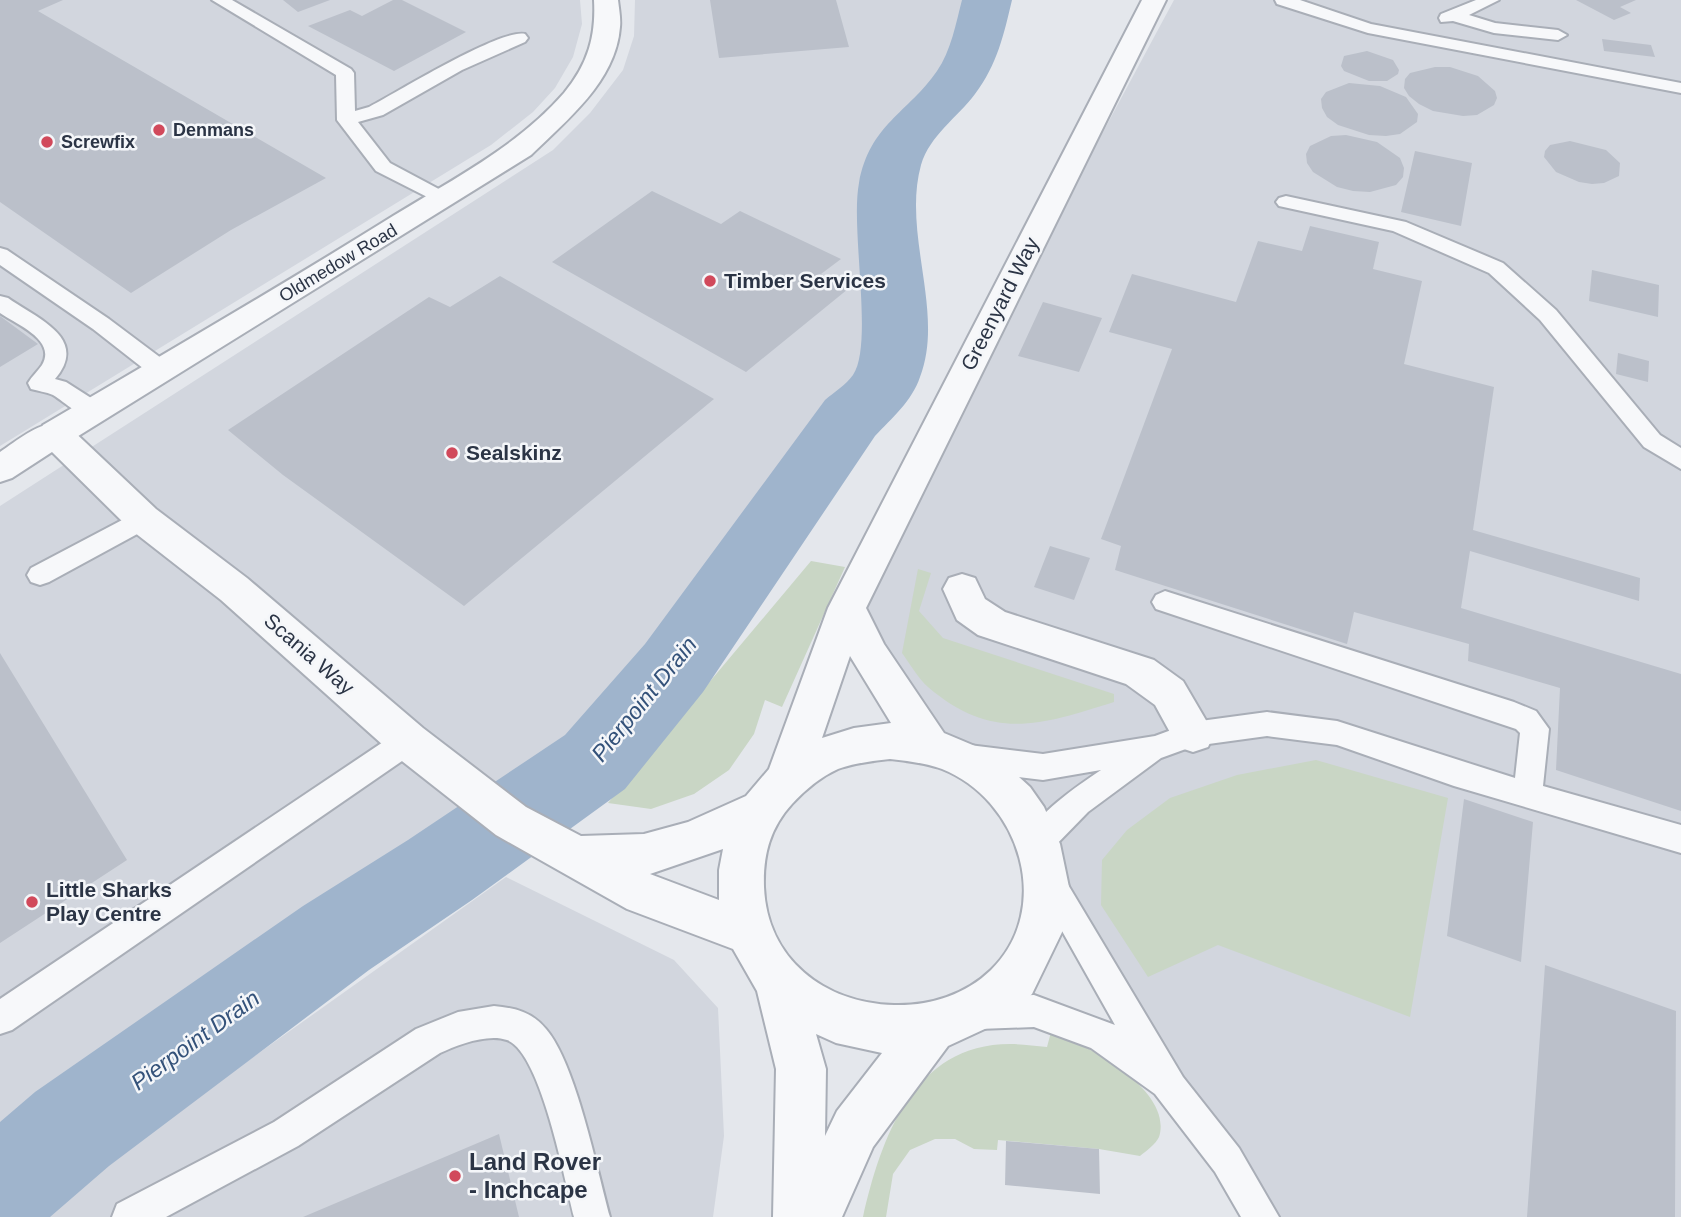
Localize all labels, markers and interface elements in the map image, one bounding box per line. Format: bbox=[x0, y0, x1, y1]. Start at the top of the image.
place label: Denmans bbox=[173, 120, 254, 140]
marker: Denmans bbox=[151, 122, 167, 138]
place label: Screwfix bbox=[61, 132, 135, 152]
marker: Screwfix bbox=[39, 134, 55, 150]
street label: Oldmedow Road bbox=[275, 220, 401, 306]
street label: Greenyard Way bbox=[956, 233, 1043, 374]
place label: Timber Services bbox=[724, 269, 886, 292]
marker: Timber Services bbox=[702, 273, 718, 289]
place label: Sealskinz bbox=[466, 441, 562, 464]
marker: Sealskinz bbox=[444, 445, 460, 461]
street label: Scania Way bbox=[260, 608, 359, 699]
water label: Pierpoint Drain bbox=[586, 632, 702, 766]
place label: Little Sharks Play Centre bbox=[46, 878, 172, 925]
marker: Little Sharks Play Centre bbox=[24, 894, 40, 910]
water label: Pierpoint Drain bbox=[126, 985, 264, 1095]
place label: Land Rover - Inchcape bbox=[469, 1148, 601, 1203]
marker: Land Rover - Inchcape bbox=[447, 1168, 463, 1184]

